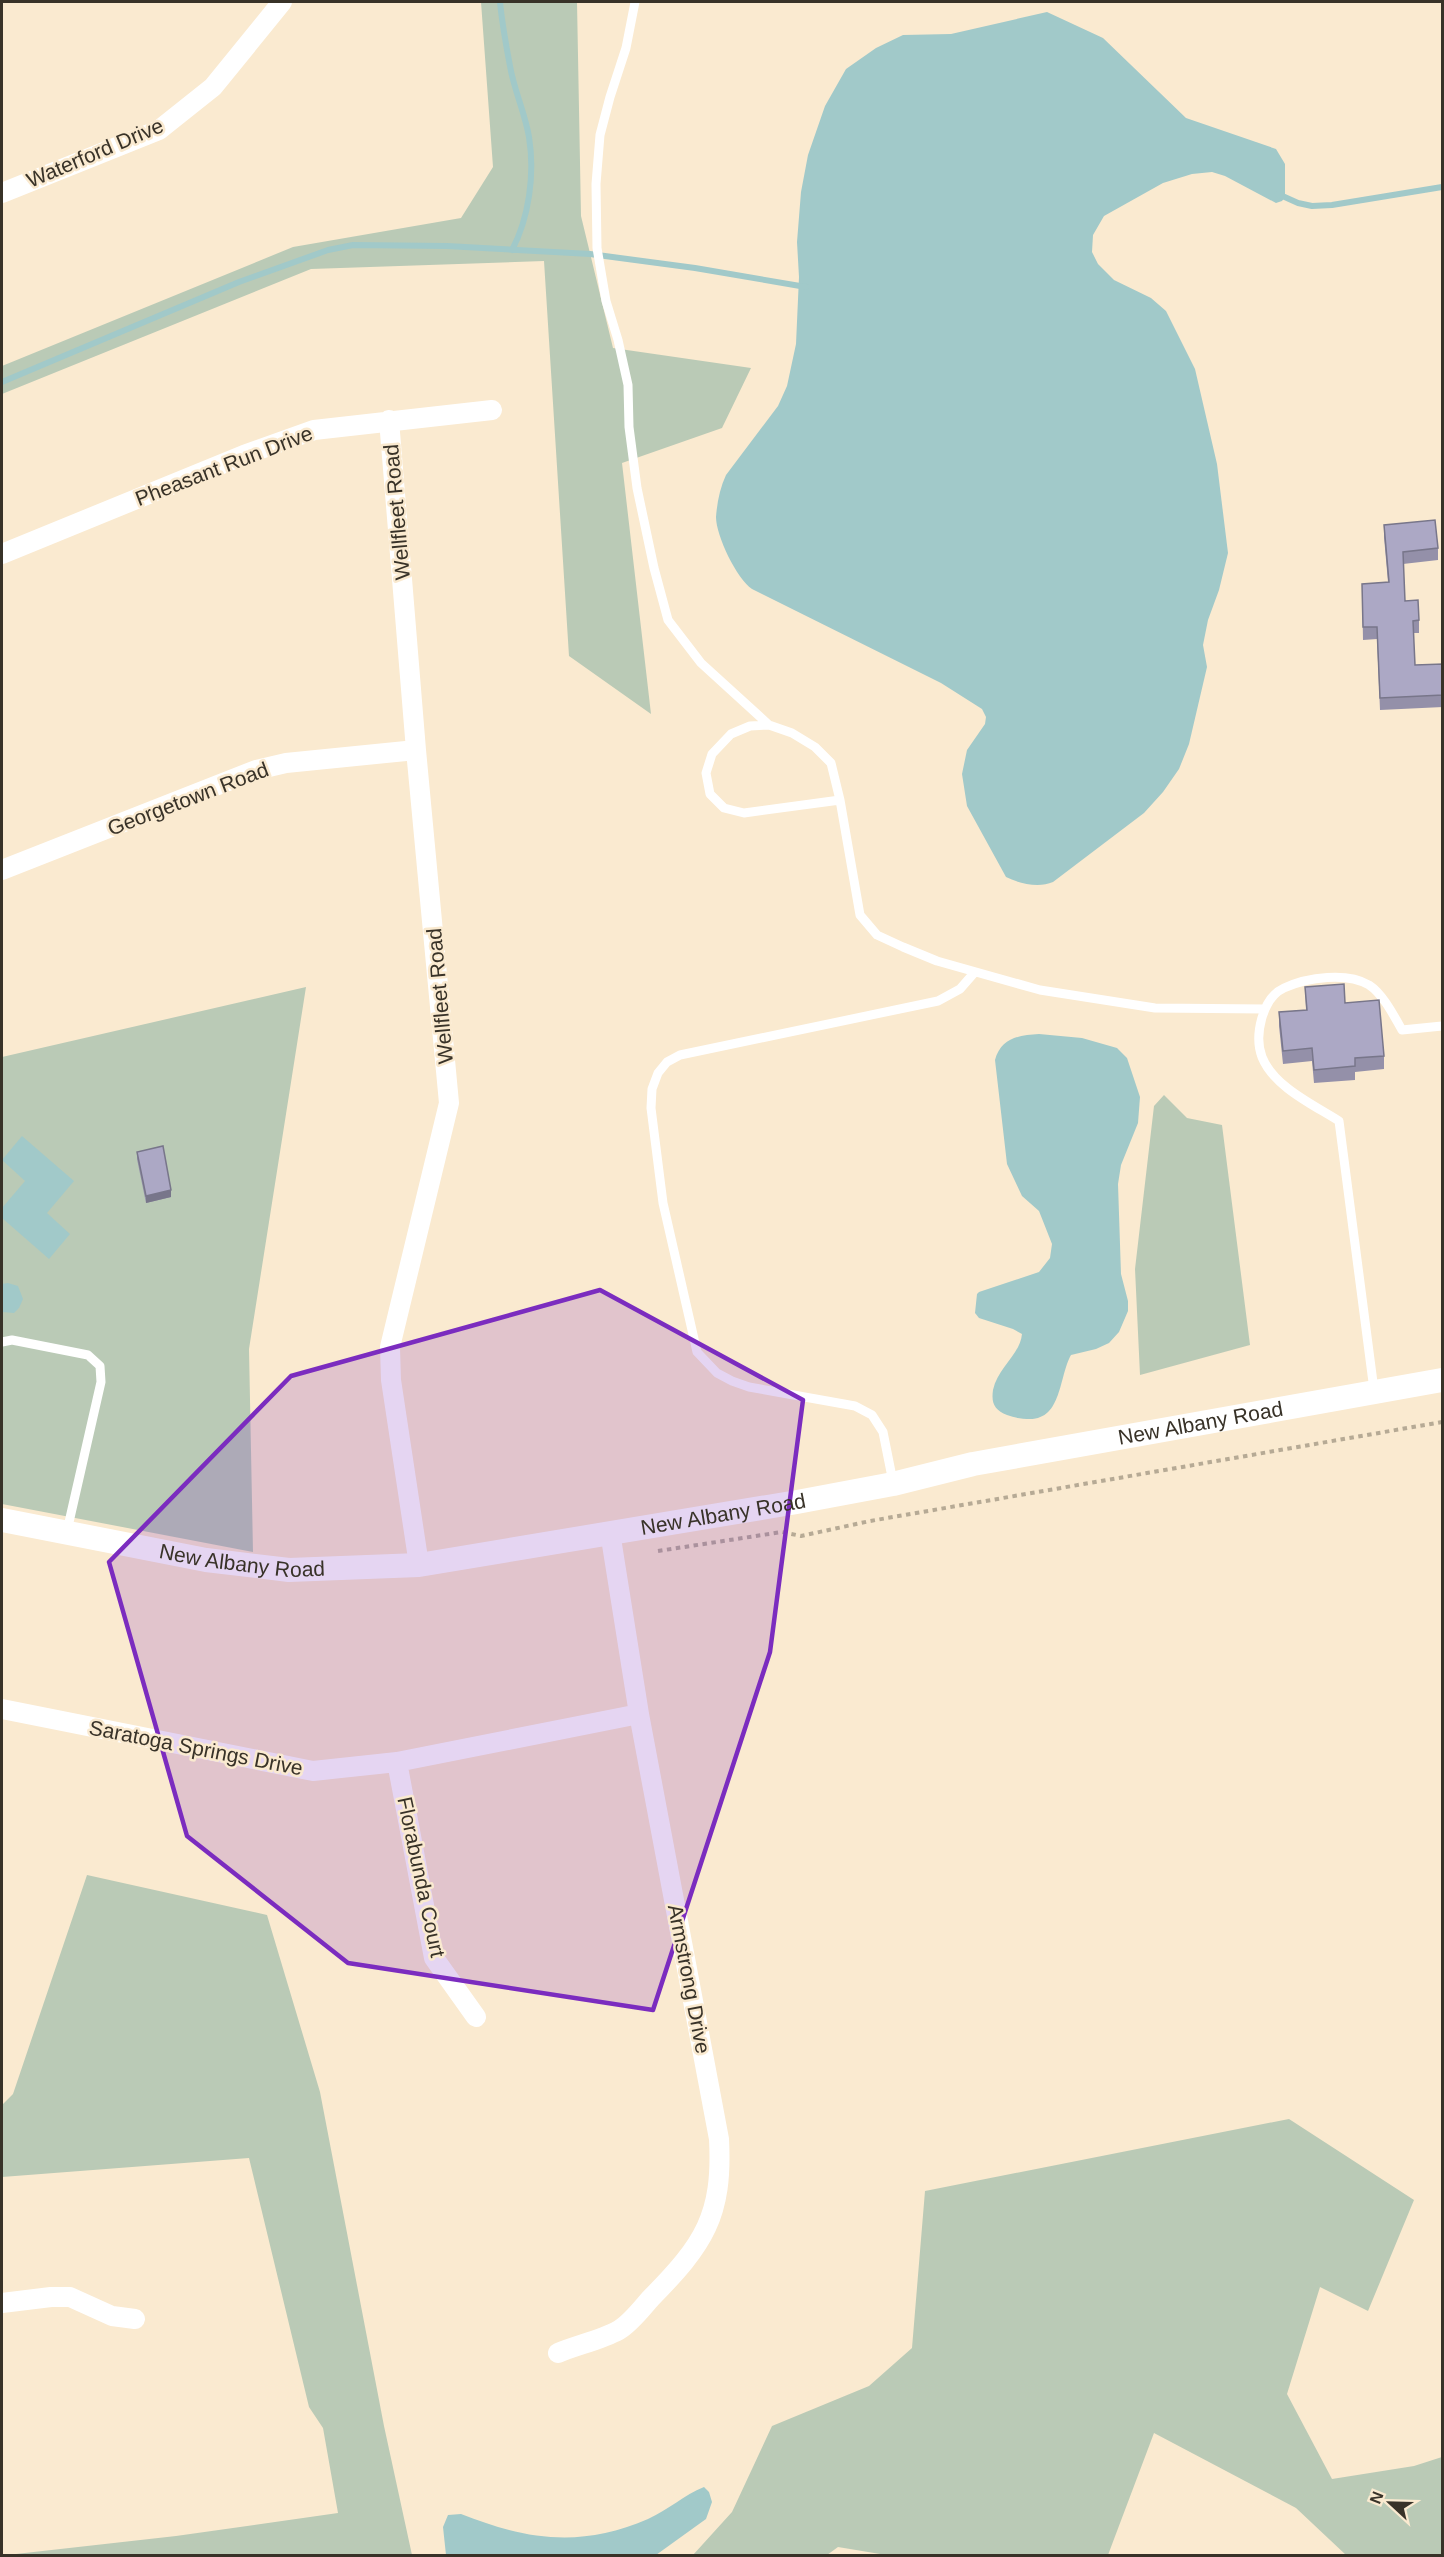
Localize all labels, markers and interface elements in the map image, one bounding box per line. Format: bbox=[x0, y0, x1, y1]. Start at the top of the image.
street label: Waterford Drive bbox=[23, 113, 167, 192]
street label: Pheasant Run Drive bbox=[132, 421, 316, 510]
street label: Wellfleet Road bbox=[379, 443, 414, 581]
street label: Georgetown Road bbox=[104, 757, 272, 840]
street label: Wellfleet Road bbox=[422, 927, 457, 1065]
street label: New Albany Road bbox=[1116, 1397, 1285, 1449]
street label: New Albany Road bbox=[639, 1489, 808, 1539]
street label: New Albany Road bbox=[157, 1539, 325, 1581]
street label: Saratoga Springs Drive bbox=[87, 1716, 305, 1780]
street label: Florabunda Court bbox=[393, 1795, 450, 1959]
street label: Armstrong Drive bbox=[664, 1902, 715, 2056]
north arrow bbox=[1360, 2473, 1420, 2533]
text: N bbox=[1367, 2489, 1387, 2506]

